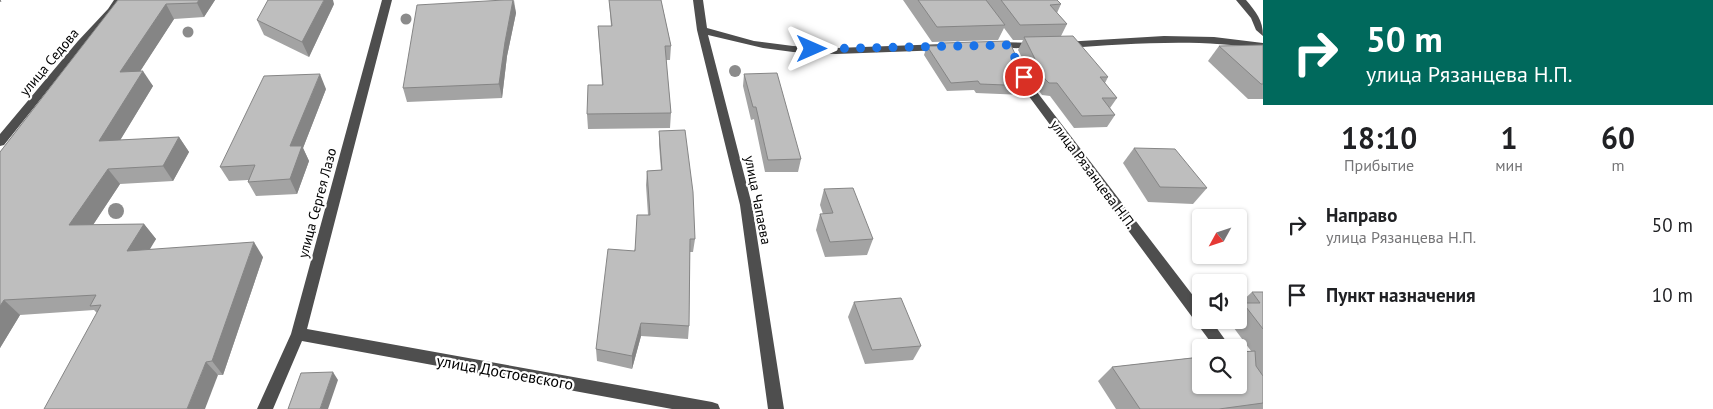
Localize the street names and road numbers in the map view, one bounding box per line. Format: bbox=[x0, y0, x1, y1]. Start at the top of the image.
street label: улица Седова bbox=[16, 25, 83, 99]
street label: улица Рязанцева Н.П. bbox=[1046, 116, 1140, 232]
street label: улица Сергея Лазо bbox=[294, 146, 340, 260]
street label: улица Чапаева bbox=[741, 154, 775, 246]
street label: улица Достоевского bbox=[435, 350, 575, 394]

